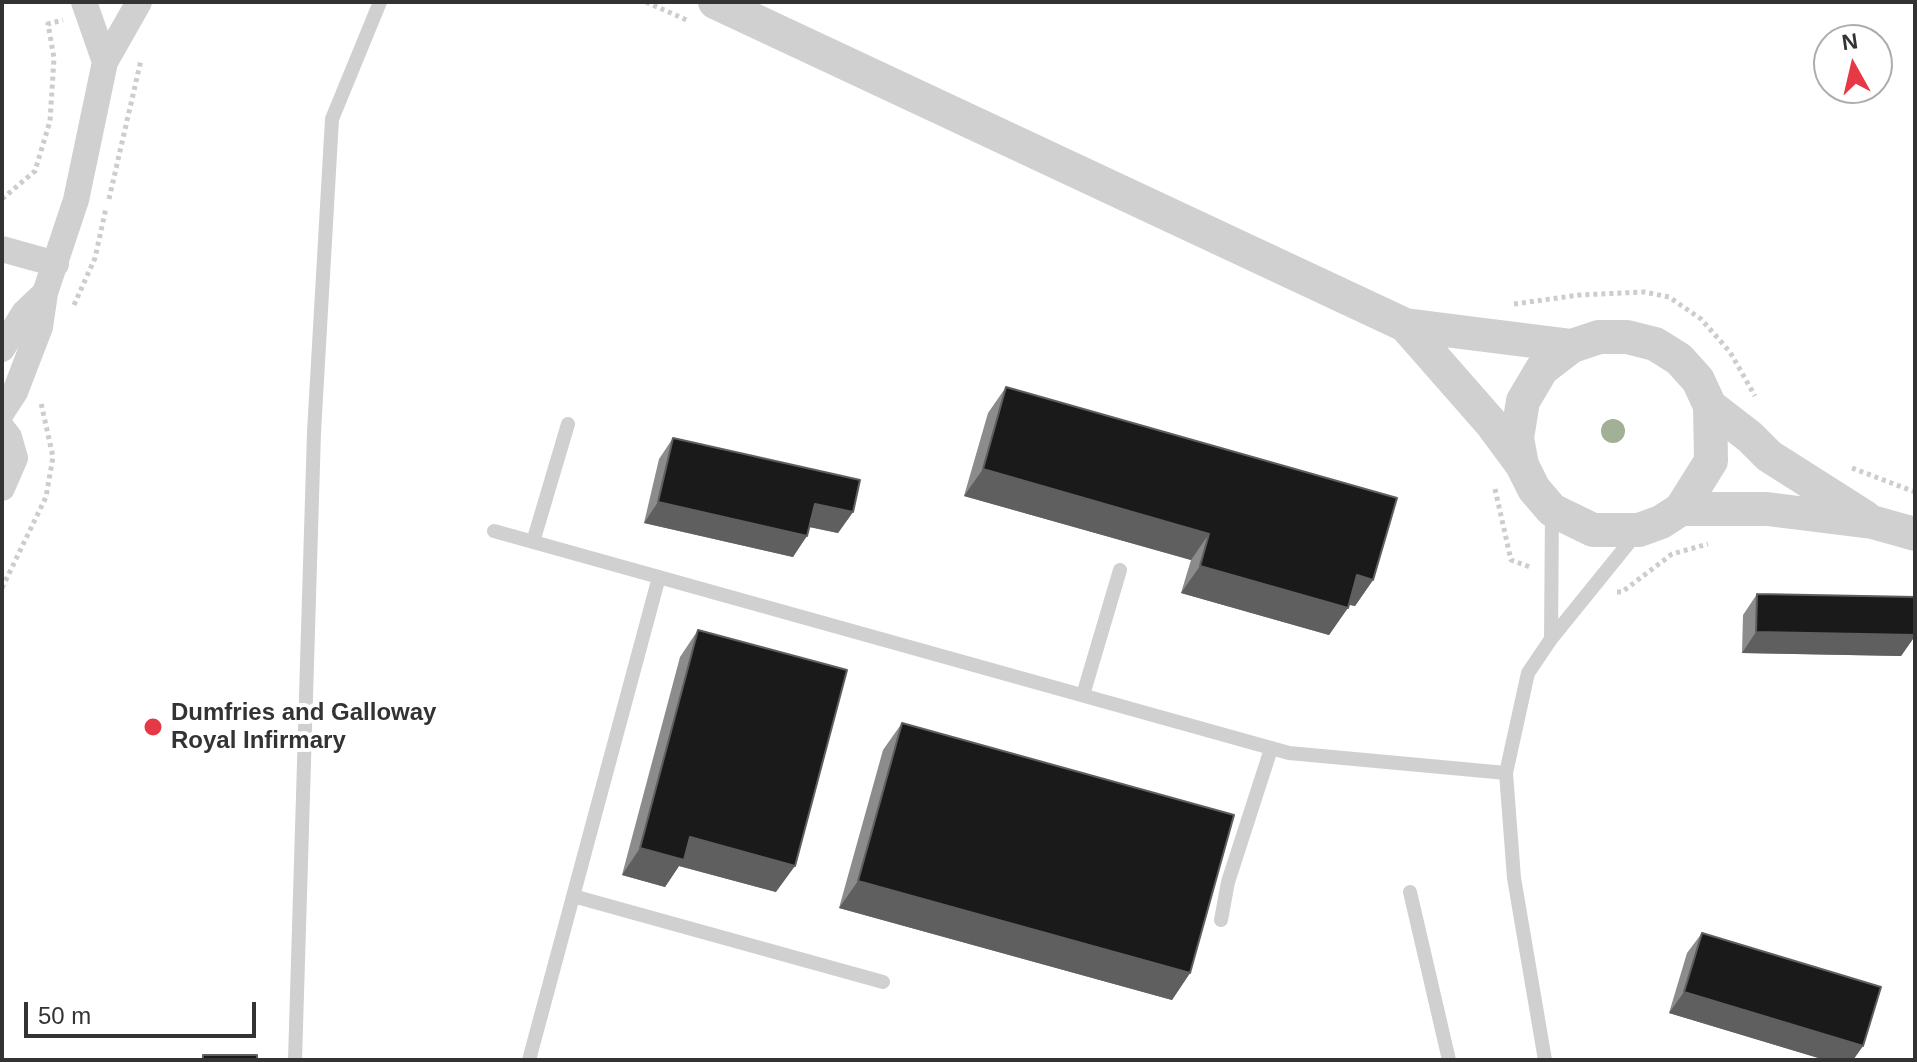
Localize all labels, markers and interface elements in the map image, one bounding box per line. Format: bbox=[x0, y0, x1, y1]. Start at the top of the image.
north arrow bbox=[1813, 24, 1893, 104]
text: N bbox=[1840, 28, 1859, 55]
place label: Dumfries and Galloway Royal Infirmary bbox=[171, 699, 436, 755]
marker: Dumfries and Galloway Royal Infirmary bbox=[142, 716, 164, 738]
scale bar bbox=[28, 986, 260, 1036]
text: 50 m bbox=[38, 1002, 91, 1029]

